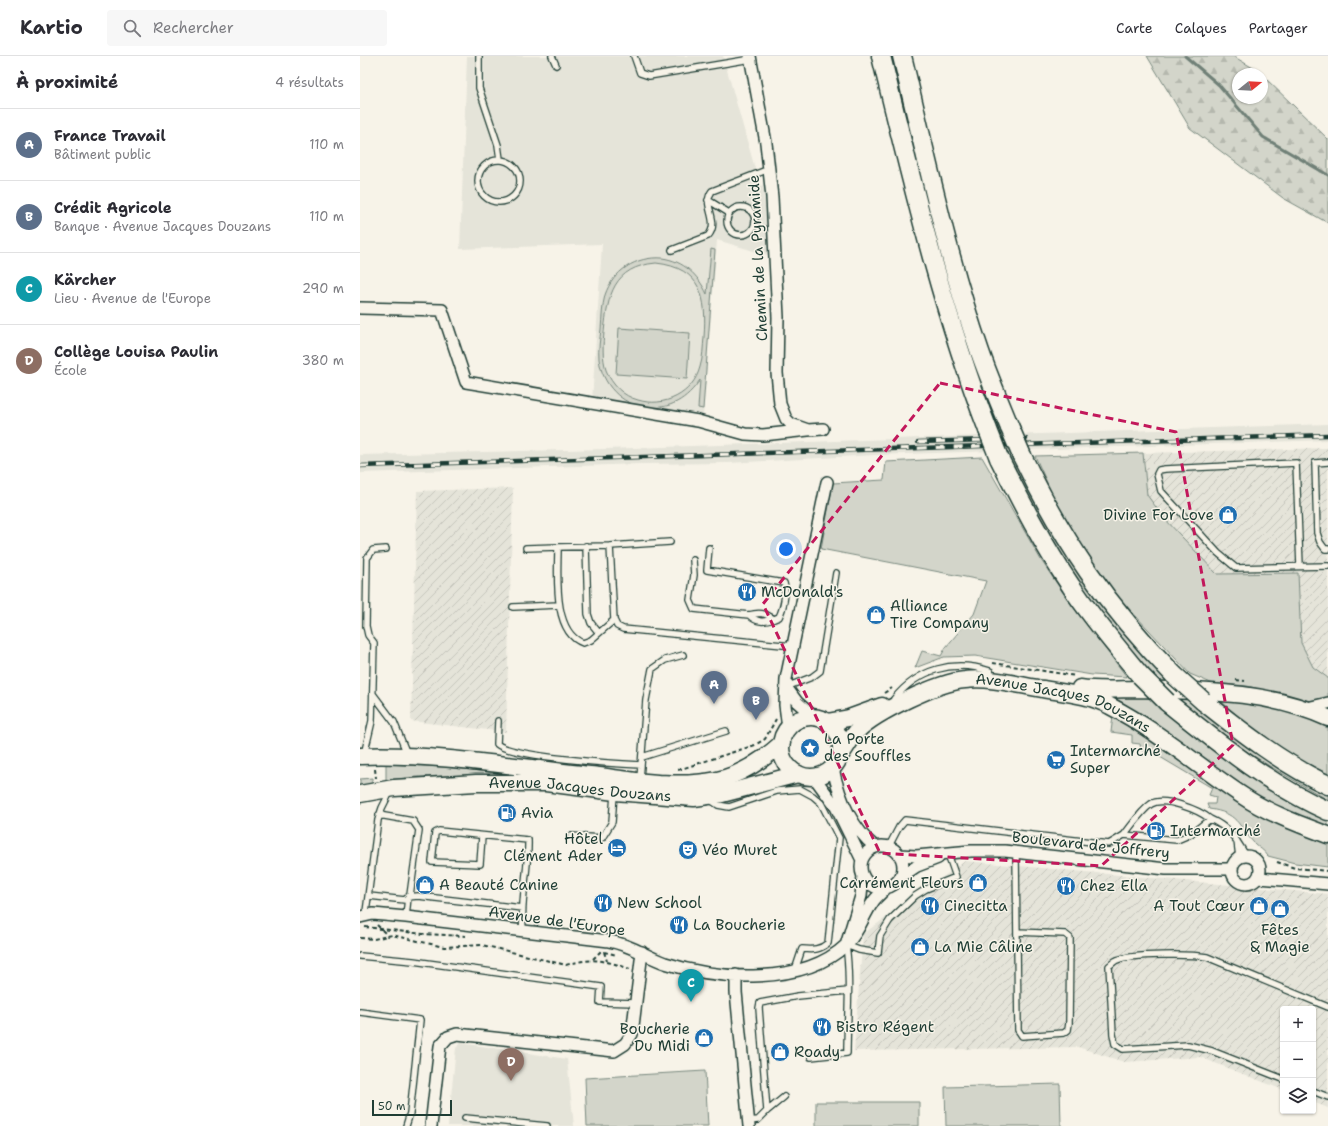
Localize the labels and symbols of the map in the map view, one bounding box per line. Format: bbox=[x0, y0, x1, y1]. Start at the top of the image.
north arrow bbox=[1232, 68, 1268, 104]
street label: Chemin de la Pyramide bbox=[744, 174, 772, 342]
shop icon: Divine For Love bbox=[1217, 504, 1239, 526]
place label: Divine For Love bbox=[1103, 505, 1214, 525]
your location bbox=[776, 539, 796, 559]
restaurant icon: McDonald's bbox=[736, 581, 758, 603]
place label: McDonald's bbox=[761, 582, 843, 602]
place label: Alliance Tire Company bbox=[890, 596, 989, 633]
shop icon: Alliance Tire Company bbox=[865, 604, 887, 626]
street label: Avenue Jacques Douzans bbox=[975, 669, 1155, 738]
pin: A bbox=[701, 671, 727, 704]
pin: B bbox=[743, 687, 769, 720]
place label: La Porte des Souffles bbox=[824, 729, 911, 766]
place icon: La Porte des Souffles bbox=[799, 737, 821, 759]
place label: Intermarché Super bbox=[1070, 741, 1161, 778]
supermarket icon: Intermarché Super bbox=[1045, 749, 1067, 771]
street label: Avenue Jacques Douzans bbox=[489, 773, 672, 806]
fuel station icon: Avia bbox=[496, 802, 518, 824]
place label: Avia bbox=[521, 803, 554, 823]
fuel station icon: Intermarché bbox=[1145, 820, 1167, 842]
place label: Intermarché bbox=[1170, 821, 1261, 841]
street label: Boulevard de Joffrery bbox=[1011, 827, 1171, 863]
place label: Hôtel Clément Ader bbox=[504, 829, 603, 866]
hotel icon: Hôtel Clément Ader bbox=[606, 837, 628, 859]
theatre icon: Véo Muret bbox=[677, 839, 699, 861]
place label: Véo Muret bbox=[702, 840, 778, 860]
shop icon: Carrément Fleurs bbox=[967, 872, 989, 894]
place label: Carrément Fleurs bbox=[839, 873, 964, 893]
shop icon: A Beauté Canine bbox=[414, 874, 436, 896]
place label: A Beauté Canine bbox=[439, 875, 559, 895]
restaurant icon: Chez Ella bbox=[1055, 875, 1077, 897]
place label: Chez Ella bbox=[1080, 876, 1149, 896]
restaurant icon: New School bbox=[592, 892, 614, 914]
place label: New School bbox=[617, 893, 702, 913]
restaurant icon: Cinecitta bbox=[919, 895, 941, 917]
shop icon: A Tout Cœur bbox=[1248, 895, 1270, 917]
place label: Cinecitta bbox=[944, 896, 1008, 916]
place label: A Tout Cœur bbox=[1153, 896, 1245, 916]
shop icon: Fêtes & Magie bbox=[1269, 898, 1291, 920]
street label: Avenue de l'Europe bbox=[487, 902, 627, 940]
restaurant icon: La Boucherie bbox=[668, 914, 690, 936]
place label: La Boucherie bbox=[693, 915, 786, 935]
place label: Fêtes & Magie bbox=[1250, 920, 1310, 957]
shop icon: La Mie Câline bbox=[909, 936, 931, 958]
place label: La Mie Câline bbox=[934, 937, 1033, 957]
pin: C bbox=[678, 969, 704, 1002]
restaurant icon: Bistro Régent bbox=[811, 1016, 833, 1038]
place label: Bistro Régent bbox=[836, 1017, 934, 1037]
place label: Boucherie Du Midi bbox=[620, 1019, 690, 1056]
shop icon: Boucherie Du Midi bbox=[693, 1027, 715, 1049]
shop icon: Roady bbox=[769, 1041, 791, 1063]
place label: Roady bbox=[794, 1042, 840, 1062]
pin: D bbox=[498, 1048, 524, 1081]
scale bar bbox=[372, 1098, 452, 1117]

